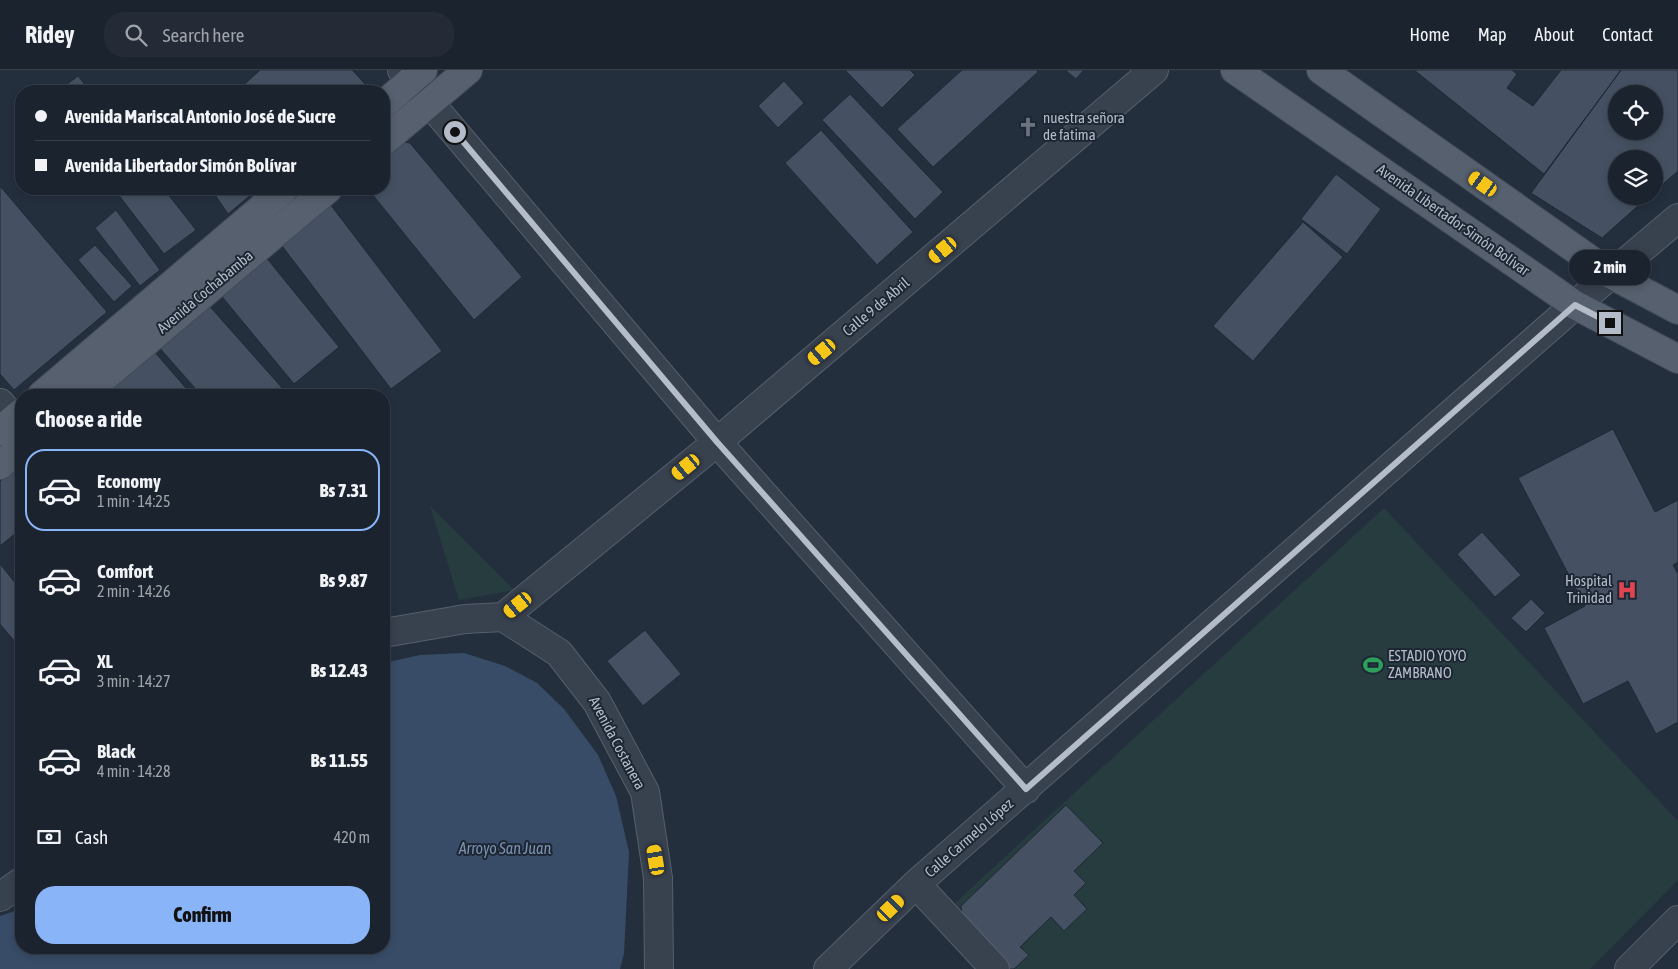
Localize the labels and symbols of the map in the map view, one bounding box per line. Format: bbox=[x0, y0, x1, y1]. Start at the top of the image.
place label: nuestra señora de fatima bbox=[1043, 109, 1125, 143]
church icon: nuestra señora de fatima bbox=[1017, 116, 1039, 138]
route start bbox=[444, 121, 466, 143]
street label: Avenida Libertador Simón Bolívar bbox=[1374, 160, 1533, 279]
car bbox=[1466, 169, 1499, 199]
car bbox=[926, 235, 959, 265]
street label: Avenida Cochabamba bbox=[153, 247, 256, 337]
callout: 2 min bbox=[1569, 250, 1651, 286]
street label: Calle 9 de Abril bbox=[839, 274, 912, 339]
route end bbox=[1599, 312, 1621, 334]
car bbox=[805, 337, 838, 367]
car bbox=[669, 452, 702, 482]
place label: Hospital Trinidad bbox=[1565, 572, 1612, 606]
hospital icon: Hospital Trinidad bbox=[1616, 579, 1638, 601]
car bbox=[501, 590, 534, 620]
place label: ESTADIO YOYO ZAMBRANO bbox=[1388, 647, 1467, 681]
sports icon: ESTADIO YOYO ZAMBRANO bbox=[1362, 654, 1384, 676]
street label: Avenida Costanera bbox=[586, 693, 649, 792]
street label: Calle Carmelo López bbox=[921, 794, 1017, 881]
water label: Arroyo San Juan bbox=[458, 839, 551, 858]
car bbox=[646, 844, 665, 876]
car bbox=[874, 892, 907, 924]

